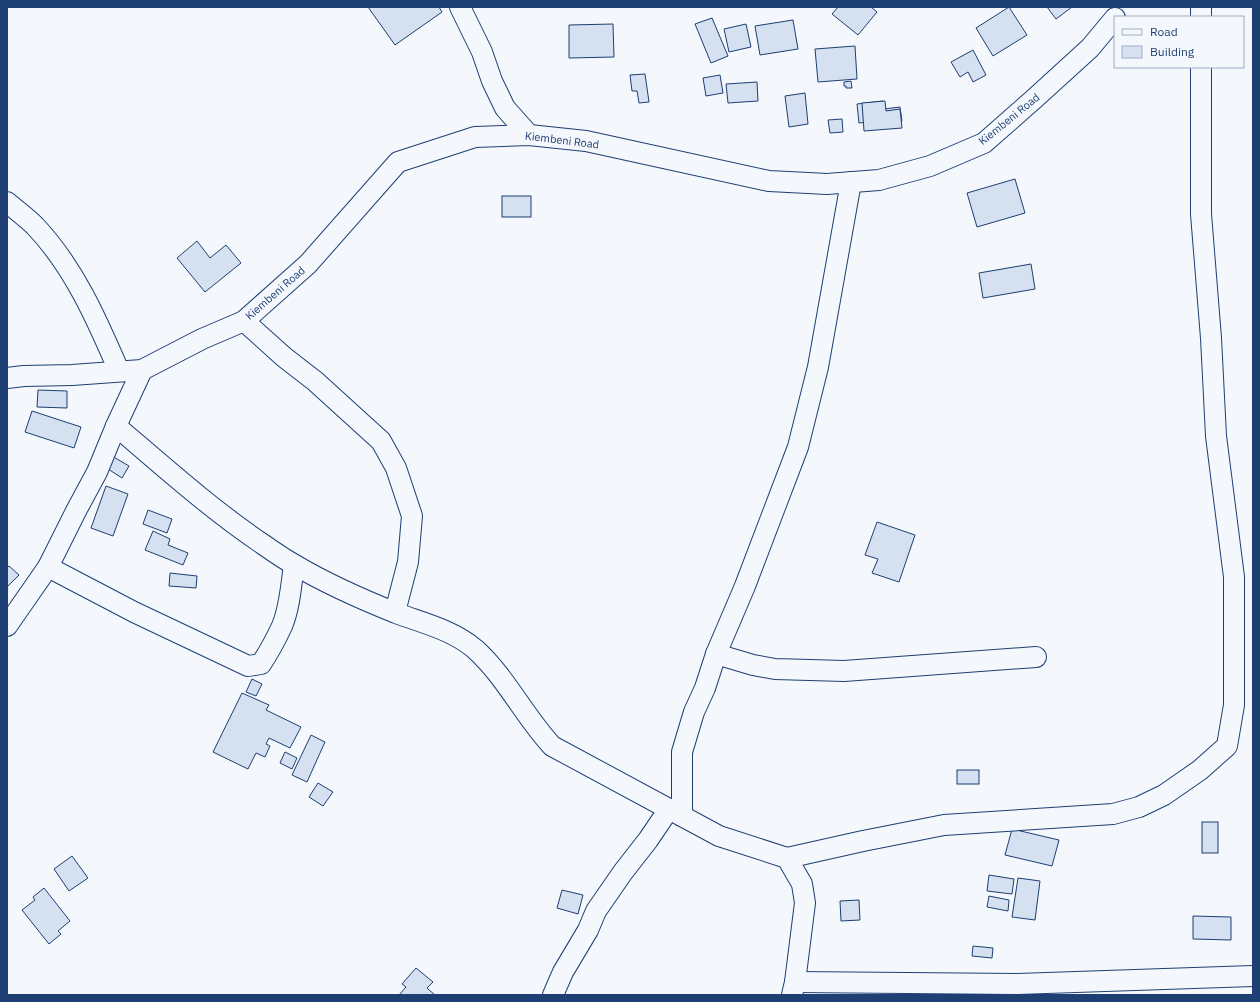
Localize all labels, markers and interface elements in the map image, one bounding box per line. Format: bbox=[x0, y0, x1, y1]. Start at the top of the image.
legend bbox=[1114, 16, 1244, 68]
text: Road bbox=[1150, 24, 1178, 39]
text: Building bbox=[1150, 44, 1195, 59]
street label: Kiembeni Road bbox=[976, 90, 1042, 148]
street label: Kiembeni Road bbox=[524, 129, 600, 151]
street label: Kiembeni Road bbox=[242, 263, 308, 323]

